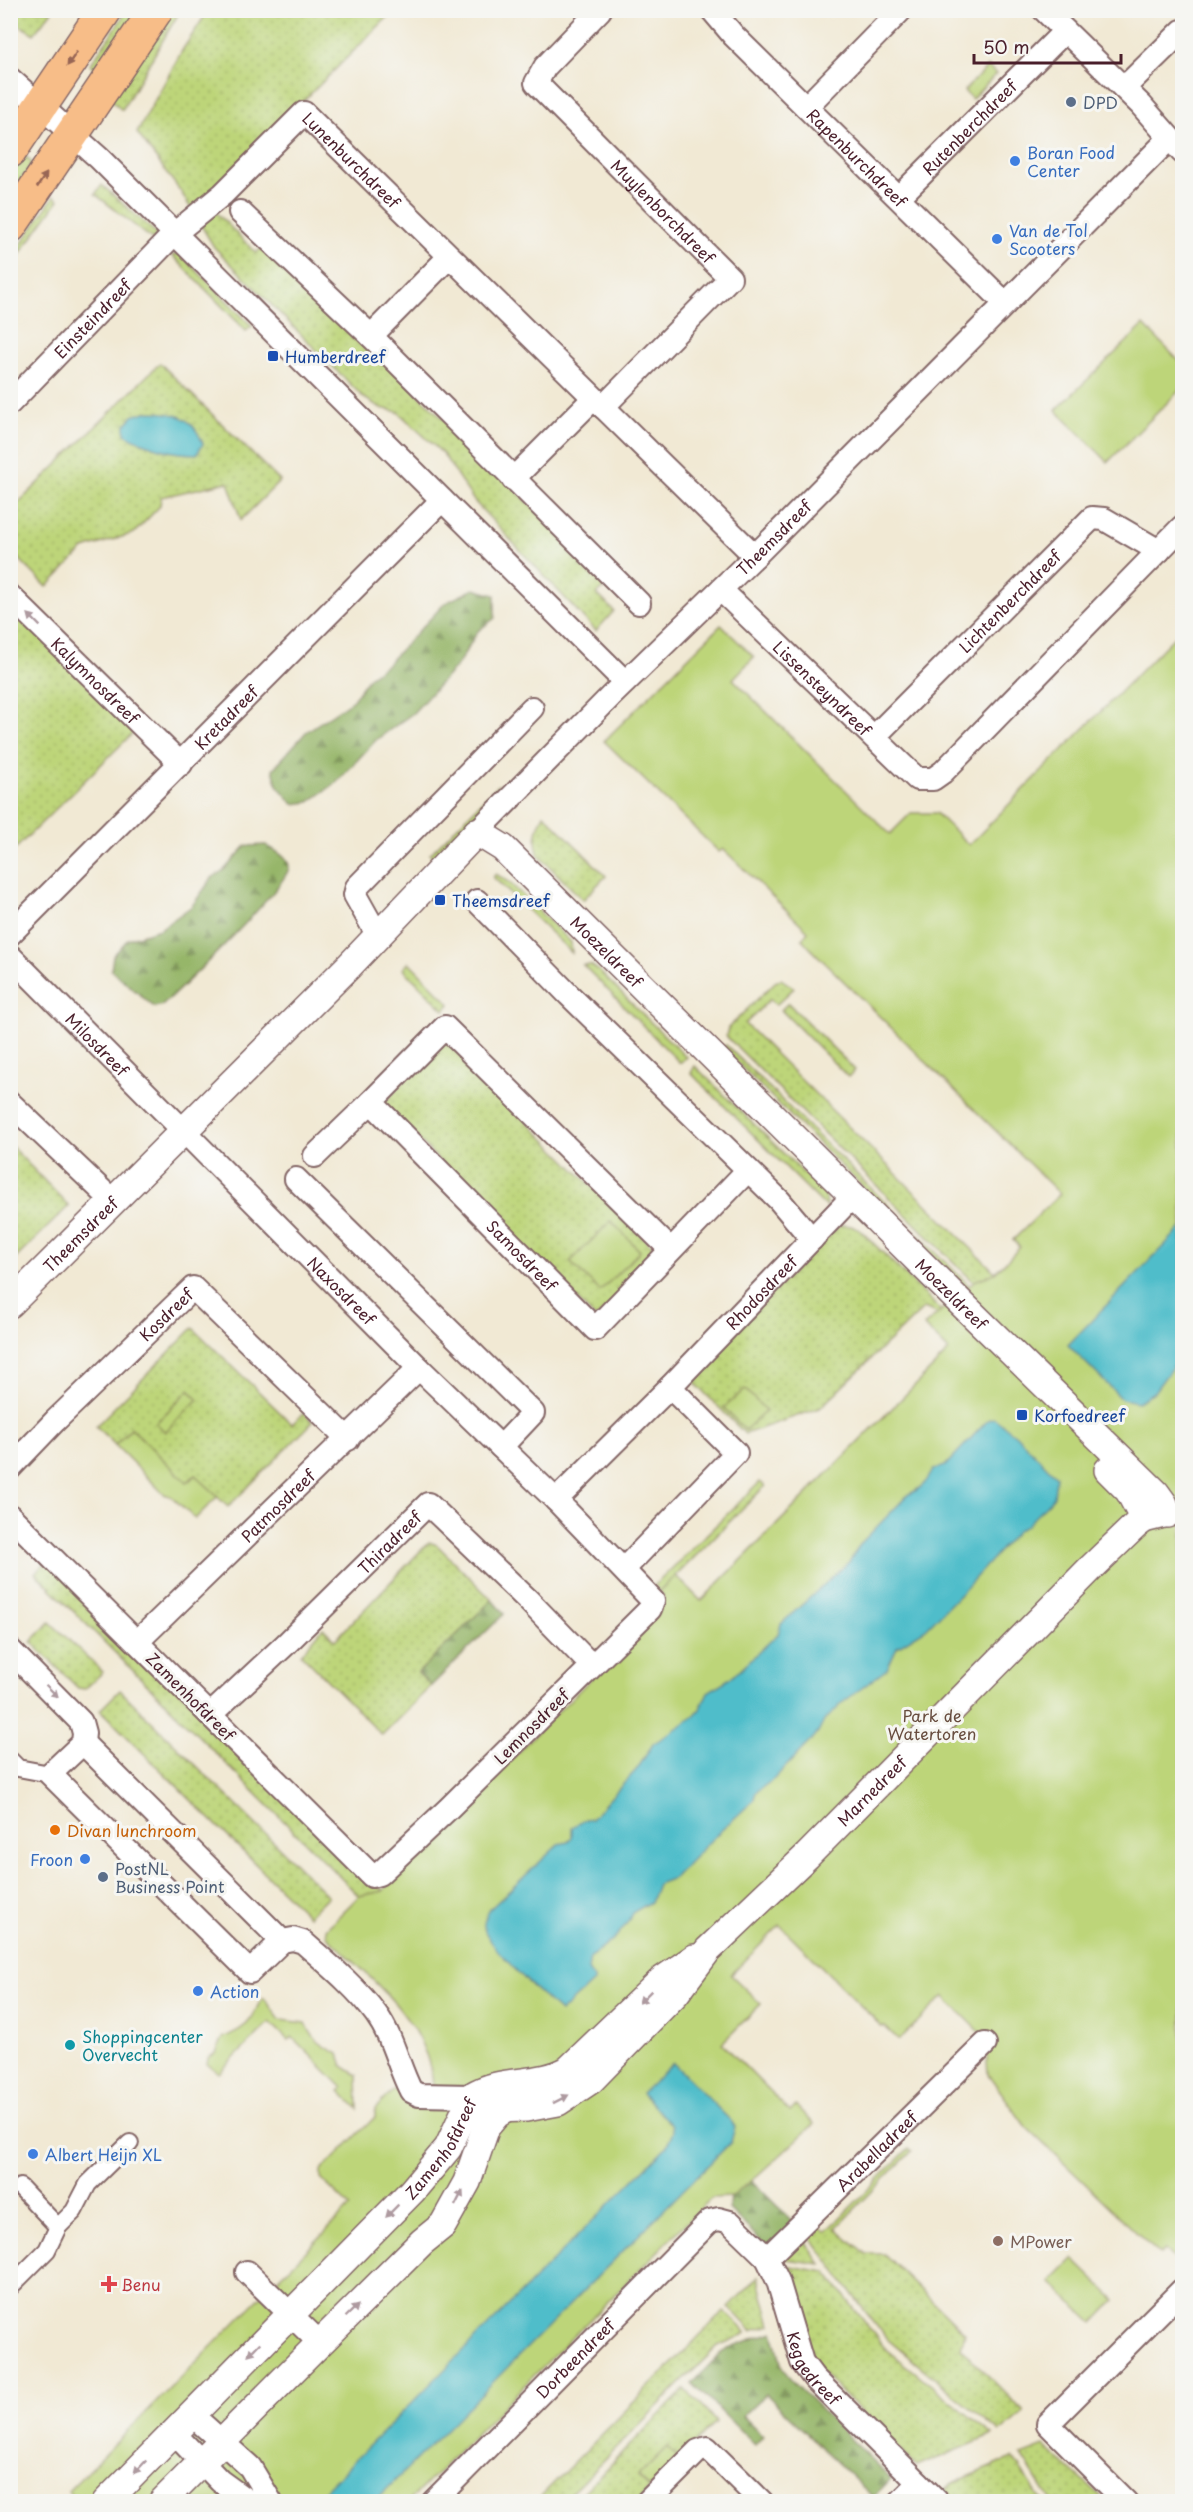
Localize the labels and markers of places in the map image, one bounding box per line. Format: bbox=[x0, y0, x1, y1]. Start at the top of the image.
place label: DPD bbox=[1083, 90, 1118, 114]
marker: DPD bbox=[1064, 95, 1078, 109]
place label: Boran Food Center bbox=[1027, 140, 1115, 182]
marker: Boran Food Center bbox=[1008, 154, 1022, 168]
place label: Van de Tol Scooters bbox=[1009, 218, 1088, 260]
marker: Van de Tol Scooters bbox=[990, 232, 1004, 246]
place label: Humberdreef bbox=[285, 344, 387, 368]
marker: Humberdreef bbox=[266, 349, 280, 363]
place label: Theemsdreef bbox=[452, 888, 551, 912]
marker: Theemsdreef bbox=[433, 893, 447, 907]
place label: Korfoedreef bbox=[1034, 1403, 1126, 1427]
marker: Korfoedreef bbox=[1015, 1408, 1029, 1422]
place label: Divan lunchroom bbox=[67, 1818, 197, 1842]
marker: Divan lunchroom bbox=[48, 1823, 62, 1837]
place label: Froon bbox=[30, 1847, 73, 1871]
marker: Froon bbox=[78, 1852, 92, 1866]
place label: PostNL Business Point bbox=[115, 1856, 225, 1898]
marker: PostNL Business Point bbox=[96, 1870, 110, 1884]
place label: Action bbox=[210, 1979, 259, 2003]
marker: Action bbox=[191, 1984, 205, 1998]
place label: Shoppingcenter Overvecht bbox=[82, 2024, 203, 2066]
marker: Shoppingcenter Overvecht bbox=[63, 2038, 77, 2052]
place label: Albert Heijn XL bbox=[45, 2142, 162, 2166]
marker: Albert Heijn XL bbox=[26, 2147, 40, 2161]
place label: MPower bbox=[1010, 2229, 1072, 2253]
marker: MPower bbox=[991, 2234, 1005, 2248]
place label: Benu bbox=[121, 2272, 161, 2296]
marker: Benu bbox=[102, 2277, 116, 2291]

